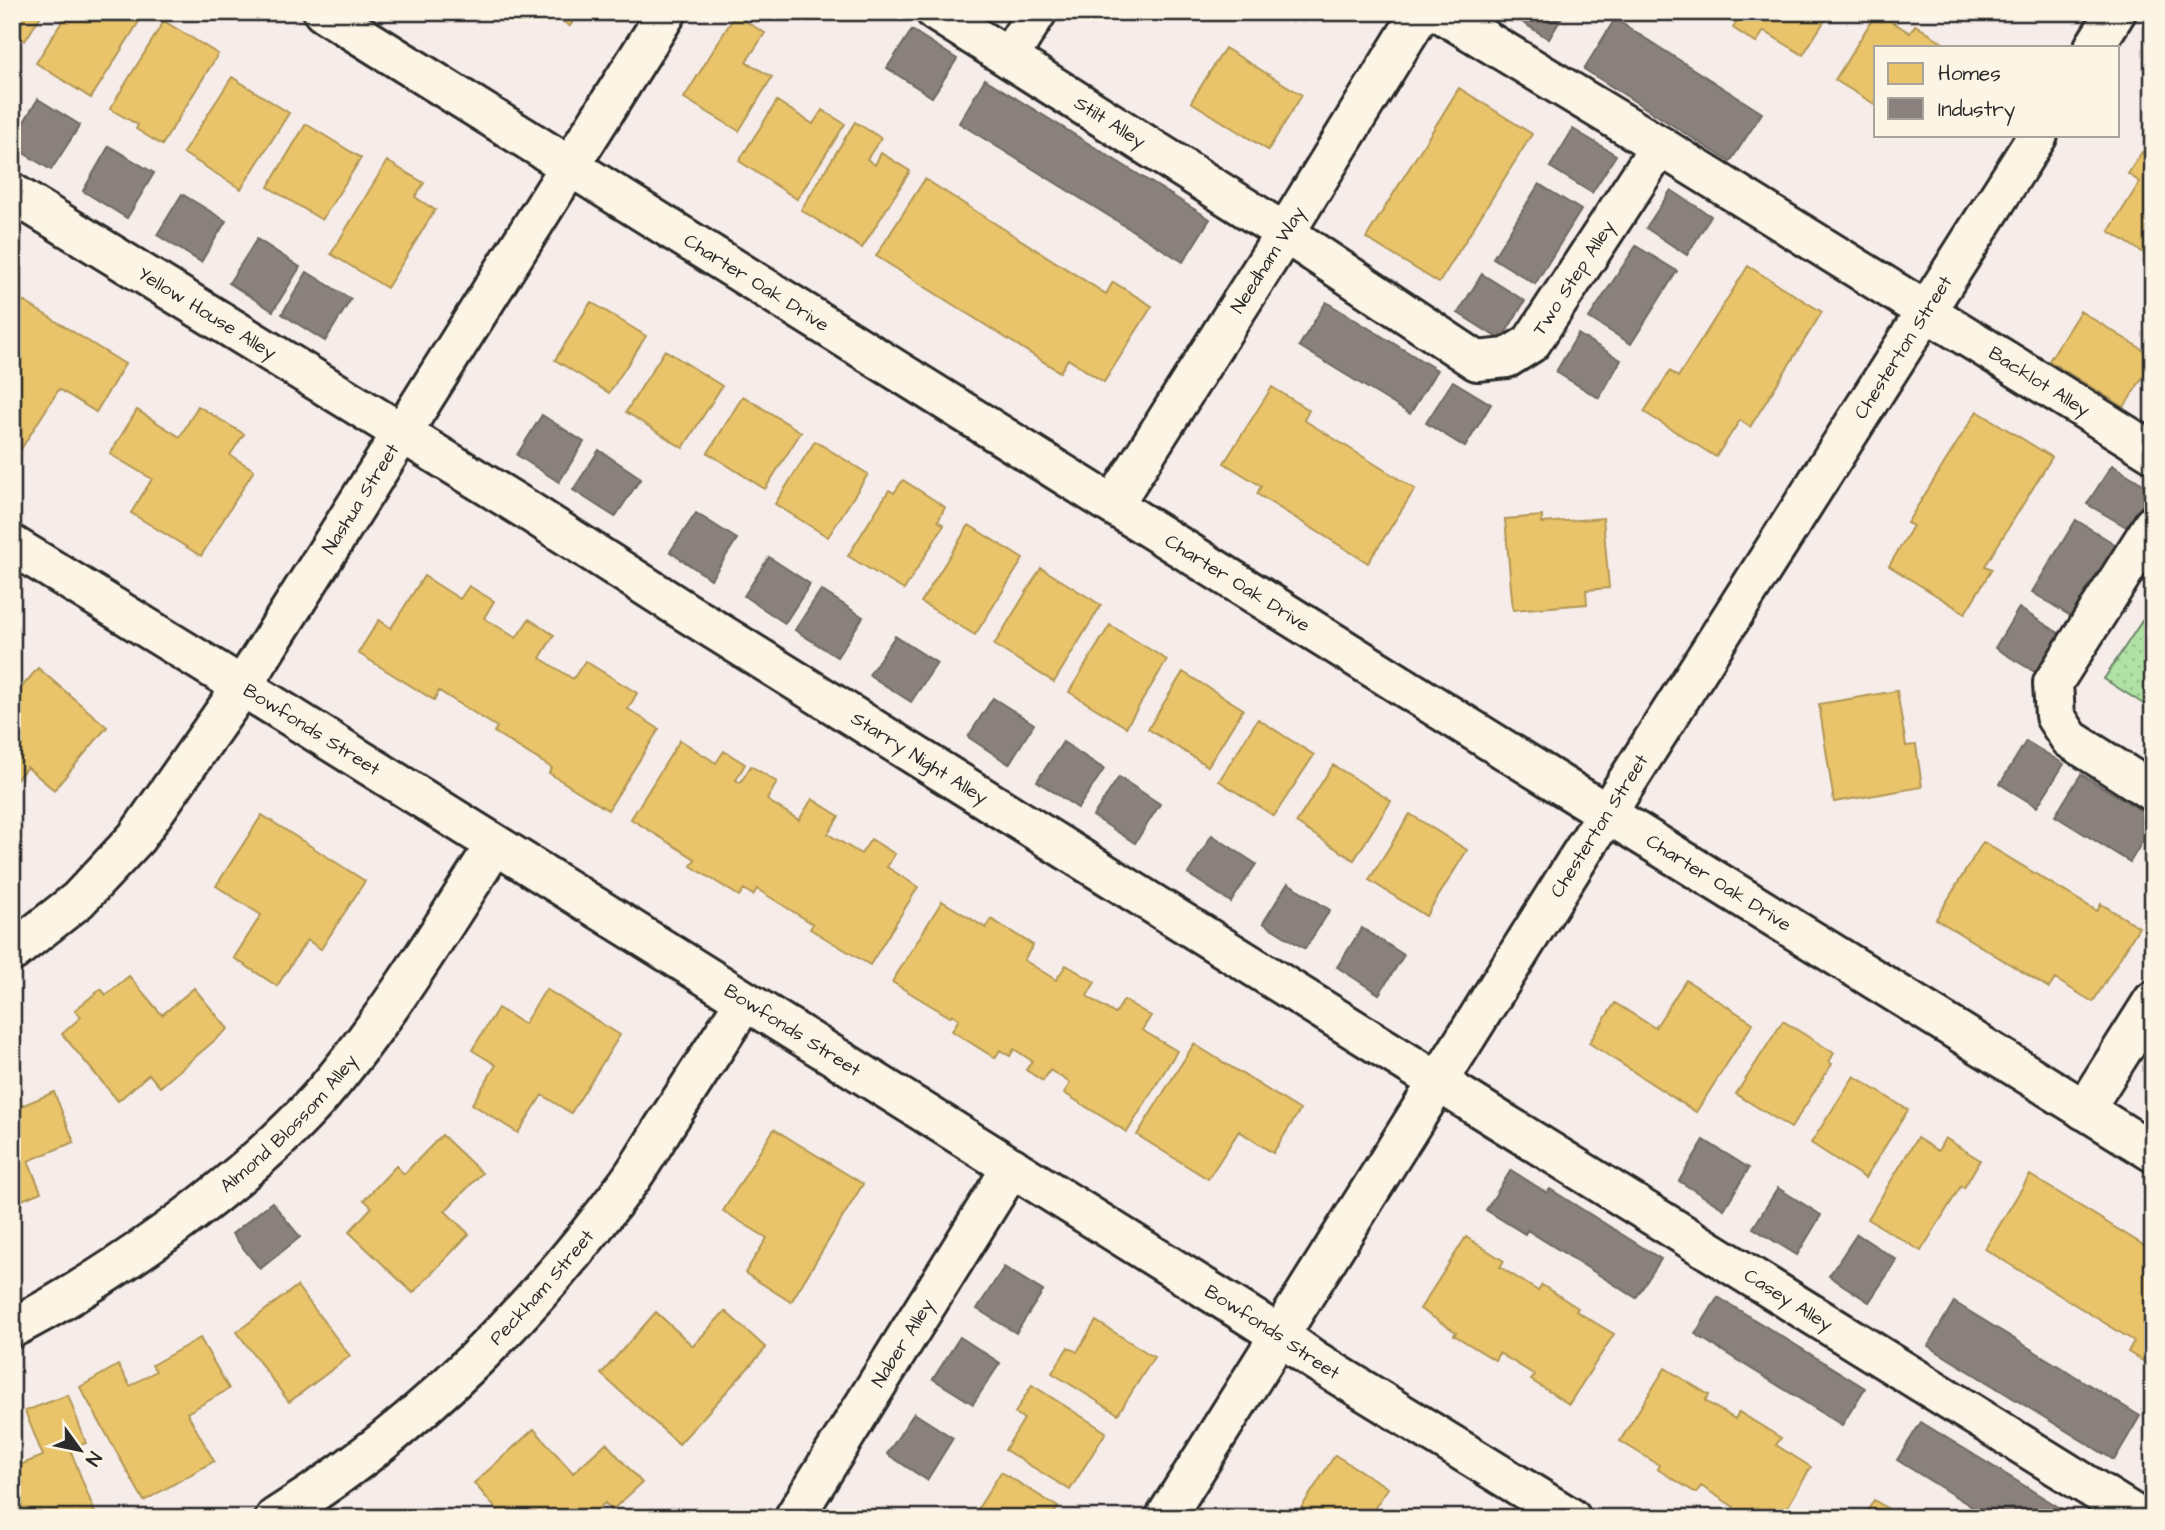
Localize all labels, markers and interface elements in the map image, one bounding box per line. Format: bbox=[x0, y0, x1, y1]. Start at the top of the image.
legend bbox=[1874, 46, 2120, 136]
text: Homes bbox=[1938, 59, 2001, 88]
street label: Stilt Alley bbox=[1069, 89, 1152, 156]
text: Industry bbox=[1938, 95, 2016, 126]
street label: Needham Way bbox=[1224, 201, 1313, 319]
street label: Two Step Alley bbox=[1526, 215, 1622, 341]
street label: Charter Oak Drive bbox=[679, 227, 834, 338]
street label: Yellow House Alley bbox=[133, 260, 282, 367]
street label: Chesterton Street bbox=[1847, 270, 1959, 424]
street label: Backlot Alley bbox=[1984, 340, 2096, 424]
street label: Nashua Street bbox=[316, 438, 406, 559]
street label: Charter Oak Drive bbox=[1160, 527, 1315, 639]
street label: Bowfonds Street bbox=[238, 677, 386, 783]
street label: Starry Night Alley bbox=[846, 705, 994, 812]
street label: Chesterton Street bbox=[1543, 749, 1655, 903]
street label: Charter Oak Drive bbox=[1641, 827, 1797, 938]
street label: Bowfonds Street bbox=[719, 977, 866, 1083]
street label: Almond Blossom Alley bbox=[214, 1048, 365, 1199]
street label: Peckham Street bbox=[483, 1224, 601, 1351]
street label: Casey Alley bbox=[1739, 1262, 1838, 1339]
street label: Bowfonds Street bbox=[1200, 1278, 1345, 1386]
street label: Naber Alley bbox=[865, 1293, 942, 1392]
north arrow bbox=[46, 1414, 116, 1484]
text: N bbox=[78, 1446, 108, 1471]

